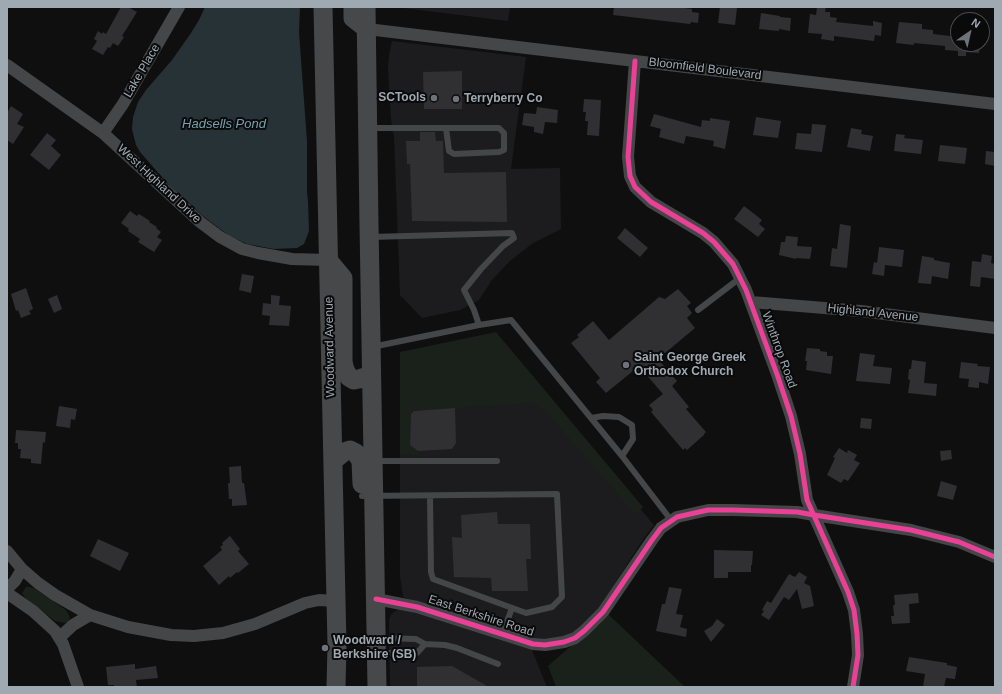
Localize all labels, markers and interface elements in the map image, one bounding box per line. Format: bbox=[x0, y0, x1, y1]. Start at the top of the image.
north arrow bbox=[950, 12, 990, 52]
text: N bbox=[969, 16, 983, 30]
street label: Lake Place bbox=[121, 42, 163, 100]
street label: Bloomfield Boulevard bbox=[648, 55, 762, 83]
place label: SCTools bbox=[378, 91, 426, 105]
place label: Terryberry Co bbox=[464, 92, 542, 106]
marker: SCTools bbox=[429, 93, 439, 103]
marker: Terryberry Co bbox=[451, 94, 461, 104]
water label: Hadsells Pond bbox=[182, 116, 266, 132]
street label: West Highland Drive bbox=[114, 142, 204, 226]
street label: Woodward Avenue bbox=[322, 296, 338, 398]
street label: Highland Avenue bbox=[827, 301, 919, 325]
street label: Winthrop Road bbox=[759, 310, 799, 390]
place label: Saint George Greek Orthodox Church bbox=[634, 351, 746, 379]
marker: Saint George Greek Orthodox Church bbox=[621, 360, 631, 370]
street label: East Berkshire Road bbox=[426, 592, 536, 640]
place label: Woodward / Berkshire (SB) bbox=[333, 634, 416, 662]
marker: Woodward / Berkshire (SB) bbox=[320, 643, 330, 653]

